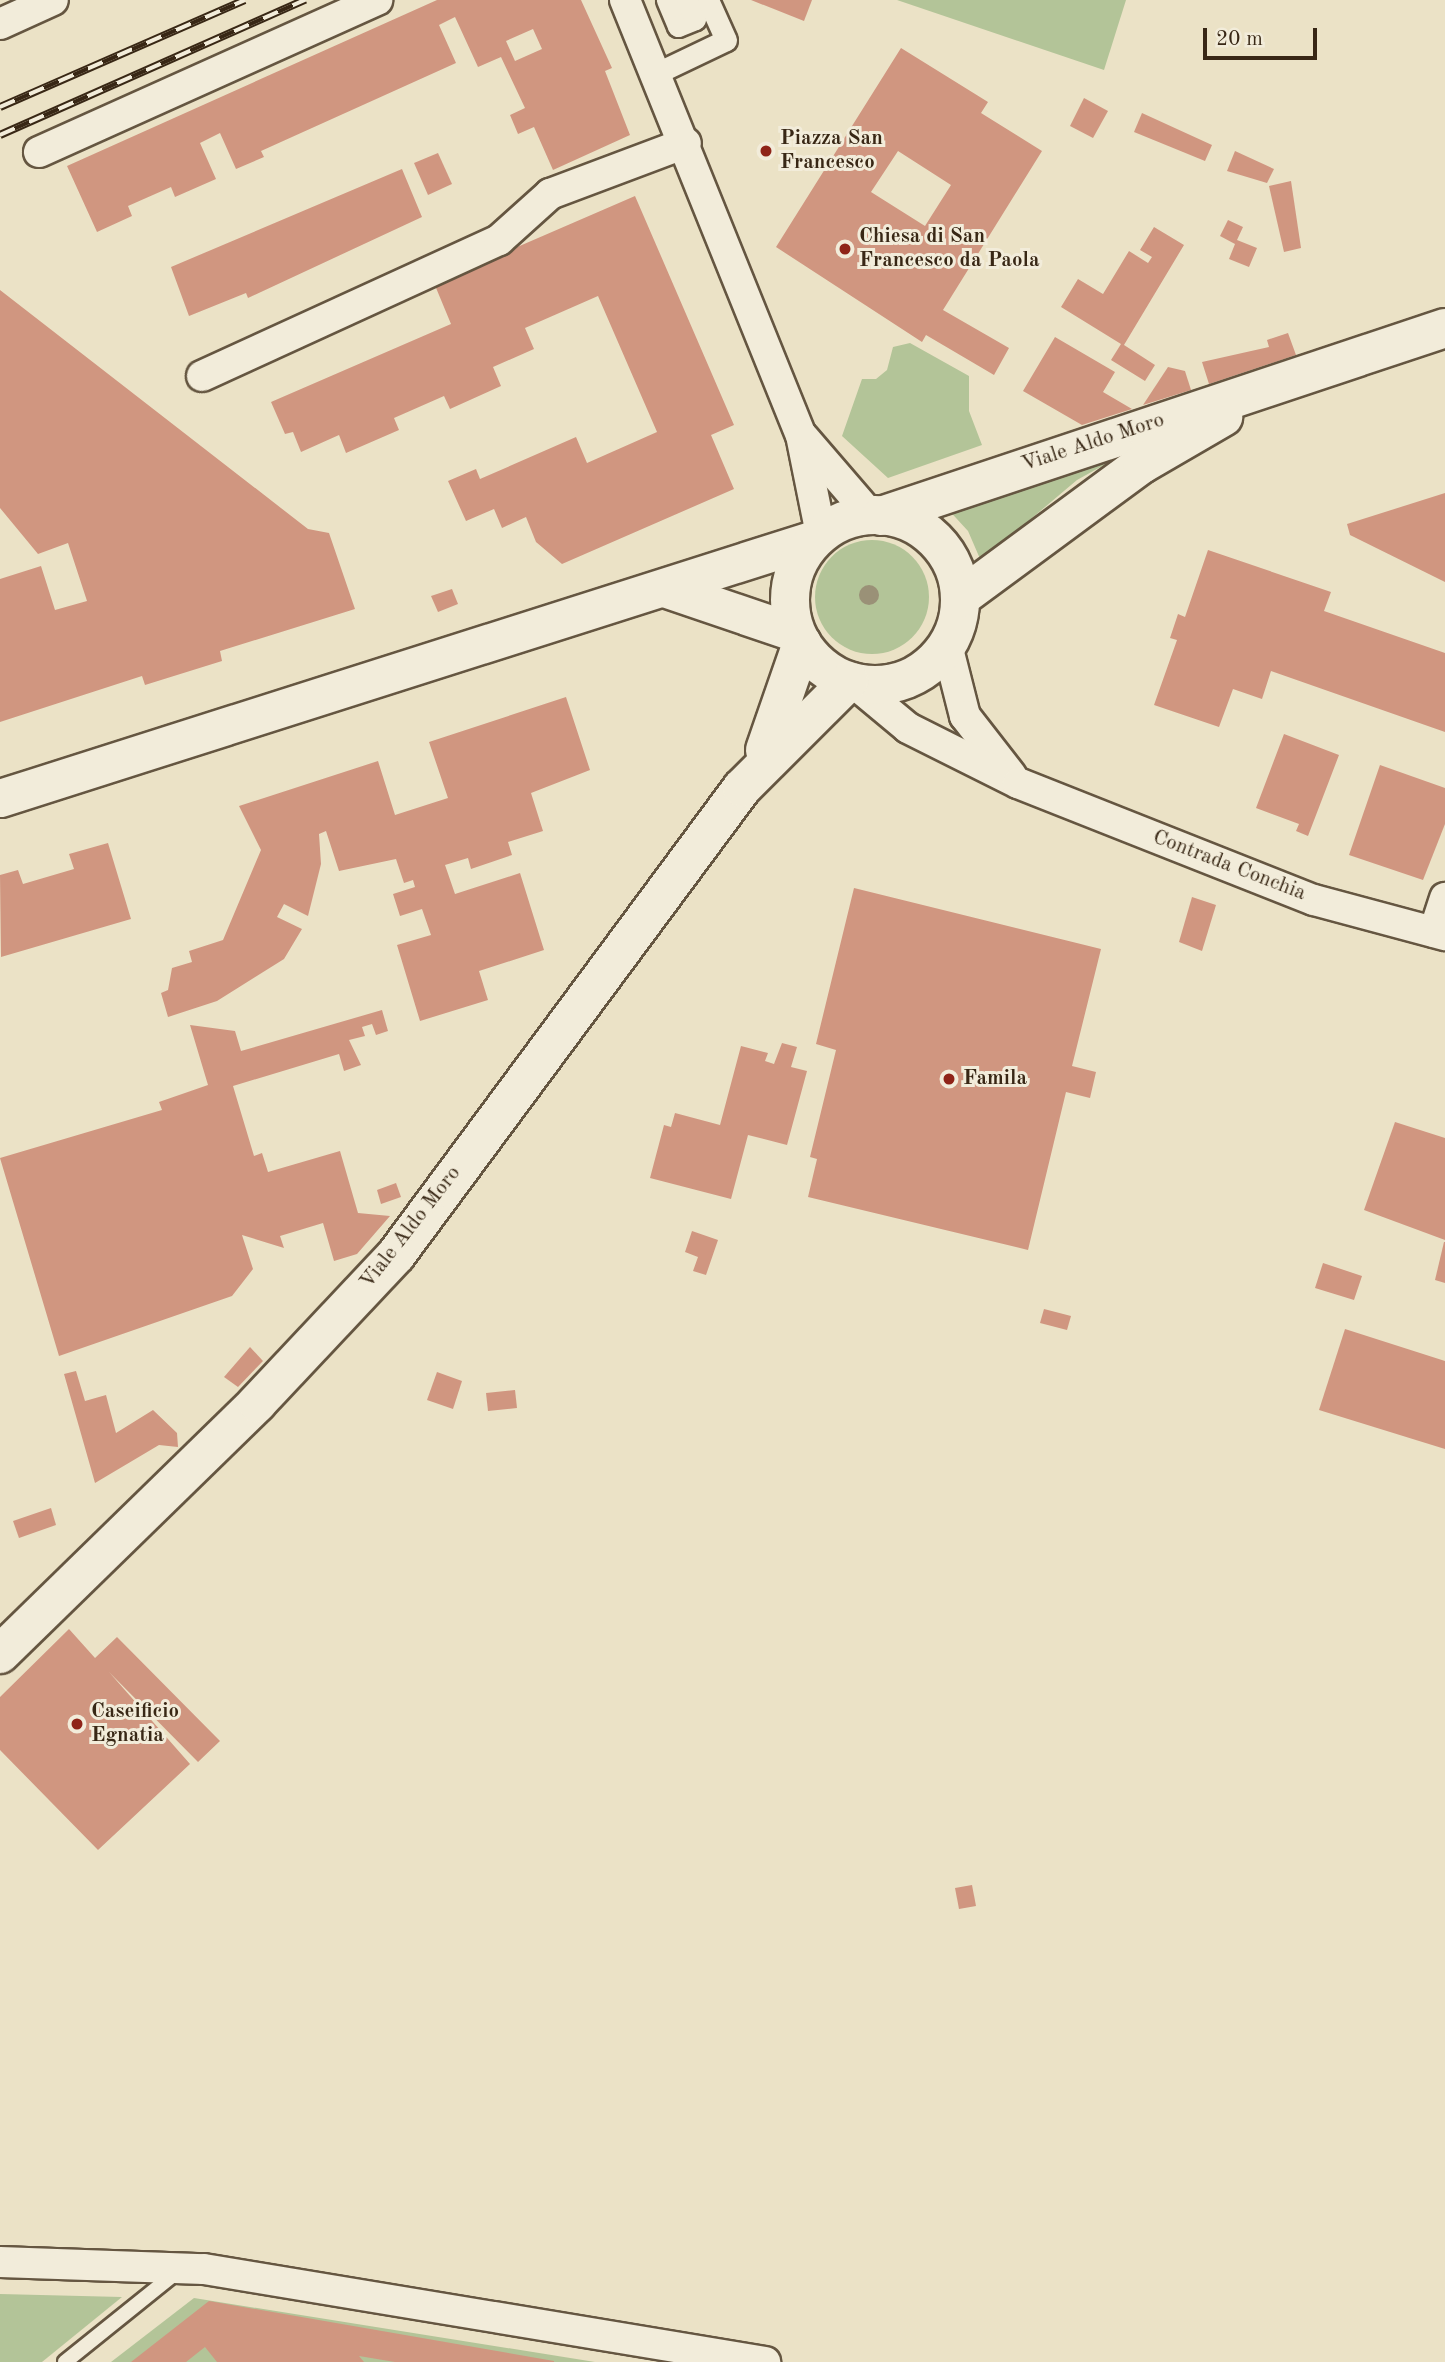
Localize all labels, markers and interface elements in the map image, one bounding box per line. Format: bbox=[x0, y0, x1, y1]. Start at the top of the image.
scale bar bbox=[1207, 14, 1321, 58]
text: 20 m bbox=[1216, 29, 1263, 50]
place label: Piazza San Francesco bbox=[780, 126, 883, 176]
marker: Piazza San Francesco bbox=[758, 143, 774, 159]
place label: Chiesa di San Francesco da Paola bbox=[859, 224, 1040, 274]
marker: Chiesa di San Francesco da Paola bbox=[837, 241, 853, 257]
street label: Viale Aldo Moro bbox=[1018, 408, 1168, 478]
street label: Contrada Conchia bbox=[1149, 825, 1309, 907]
place label: Famila bbox=[963, 1066, 1027, 1092]
marker: Famila bbox=[941, 1071, 957, 1087]
street label: Viale Aldo Moro bbox=[355, 1162, 467, 1294]
place label: Caseificio Egnatia bbox=[91, 1699, 179, 1749]
marker: Caseificio Egnatia bbox=[69, 1716, 85, 1732]

